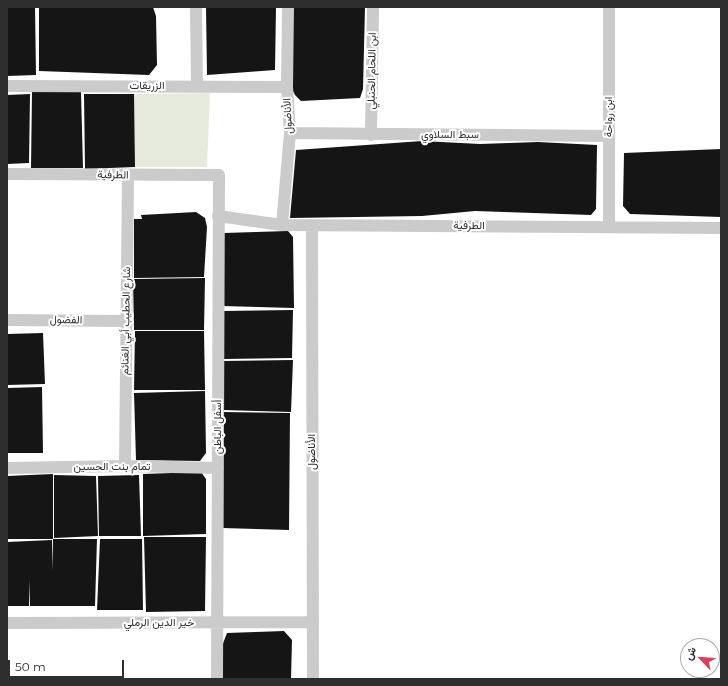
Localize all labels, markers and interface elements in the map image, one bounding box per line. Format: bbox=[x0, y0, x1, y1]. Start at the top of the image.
street label: ابن اللحام الحنبلي bbox=[365, 32, 379, 110]
street label: الزريقات bbox=[130, 79, 164, 93]
street label: ابن رواحة bbox=[602, 97, 616, 137]
street label: الأناضول bbox=[280, 98, 296, 134]
street label: سبط السلاوي bbox=[421, 128, 479, 142]
street label: الطرفية bbox=[97, 168, 129, 182]
street label: الطرفية bbox=[453, 219, 485, 233]
street label: شارع الحطيب أبي الغنائم bbox=[118, 267, 134, 375]
street label: الفضول bbox=[50, 313, 82, 327]
street label: أسفل الباطن bbox=[211, 400, 225, 454]
street label: الأناضول bbox=[305, 434, 319, 470]
street label: تمام بنت الحسين bbox=[74, 460, 150, 474]
street label: خير الدين الرملي bbox=[124, 616, 194, 630]
north arrow bbox=[680, 638, 720, 678]
text: ش bbox=[681, 644, 699, 662]
scale bar bbox=[10, 652, 126, 678]
text: 50 m bbox=[15, 659, 46, 674]

